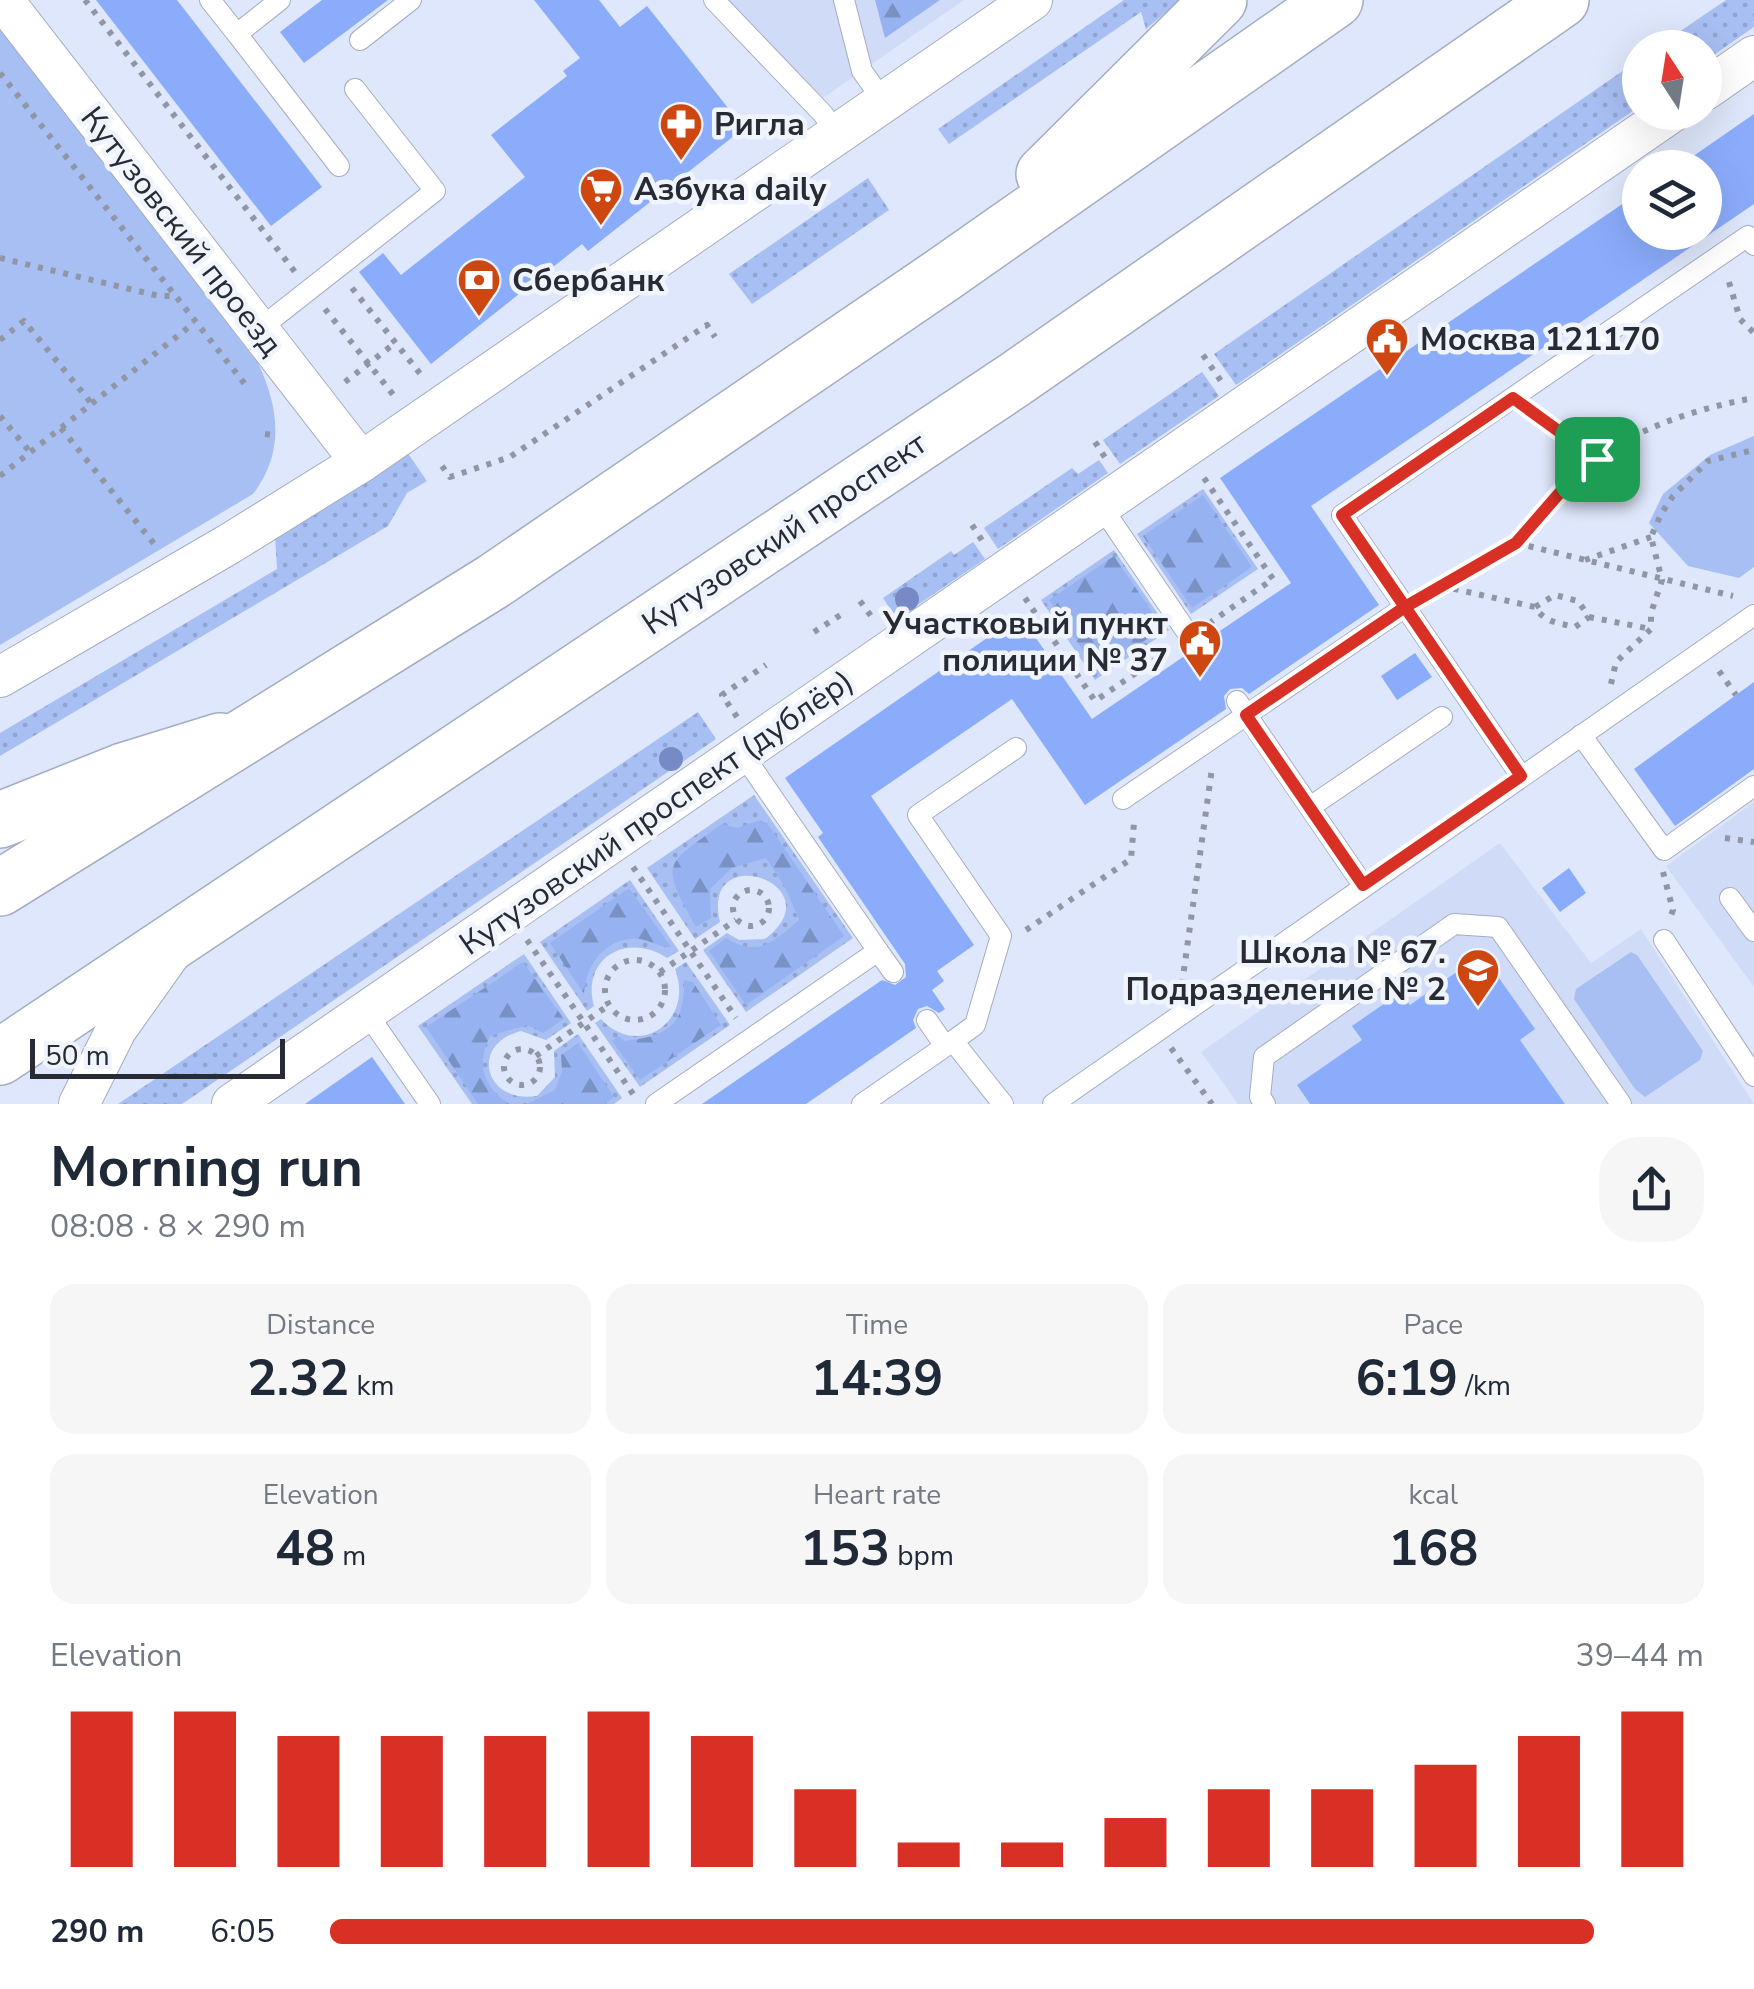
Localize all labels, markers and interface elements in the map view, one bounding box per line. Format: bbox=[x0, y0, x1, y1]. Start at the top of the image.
north arrow bbox=[1622, 30, 1722, 130]
map controls bbox=[1622, 30, 1722, 250]
street label: Кутузовский проезд bbox=[71, 98, 292, 365]
pharmacy icon: Ригла bbox=[658, 101, 704, 162]
place label: Ригла bbox=[714, 103, 805, 146]
button: layers bbox=[1622, 150, 1722, 250]
supermarket icon: Азбука daily bbox=[578, 166, 624, 227]
place label: Азбука daily bbox=[634, 168, 827, 211]
bank icon: Сбербанк bbox=[456, 257, 502, 318]
place label: Сбербанк bbox=[512, 259, 665, 302]
public building icon: Москва 121170 bbox=[1364, 316, 1410, 377]
place label: Москва 121170 bbox=[1420, 318, 1660, 361]
pin bbox=[1555, 417, 1640, 502]
street label: Кутузовский проспект bbox=[634, 422, 936, 645]
icon: arrive bbox=[1570, 432, 1625, 487]
place label: Участковый пункт полиции № 37 bbox=[882, 602, 1168, 682]
public building icon: Участковый пункт полиции № 37 bbox=[1177, 618, 1223, 679]
street label: Кутузовский проспект (дублёр) bbox=[451, 660, 862, 965]
place label: Школа № 67. Подразделение № 2 bbox=[1125, 931, 1446, 1011]
school or university icon: Школа № 67. Подразделение № 2 bbox=[1455, 947, 1501, 1008]
scale bar bbox=[30, 1034, 285, 1078]
text: 50 m bbox=[45, 1037, 110, 1075]
text: Morning run bbox=[50, 1130, 363, 1205]
button: share bbox=[1599, 1137, 1704, 1242]
text: 08:08 · 8 × 290 m bbox=[50, 1205, 306, 1248]
text: Distance bbox=[266, 1306, 375, 1344]
text: Time bbox=[846, 1306, 908, 1344]
text: Pace bbox=[1404, 1306, 1463, 1344]
text: 2.32 bbox=[247, 1344, 349, 1413]
text: 14:39 bbox=[811, 1344, 943, 1413]
text: 6:19 bbox=[1356, 1344, 1458, 1413]
text: km bbox=[349, 1367, 394, 1405]
text: /km bbox=[1458, 1367, 1511, 1405]
text: Elevation bbox=[263, 1476, 379, 1514]
text: Heart rate bbox=[813, 1476, 941, 1514]
text: kcal bbox=[1409, 1476, 1458, 1514]
text: 48 bbox=[275, 1514, 335, 1583]
text: 153 bbox=[800, 1514, 890, 1583]
text: 168 bbox=[1388, 1514, 1478, 1583]
text: m bbox=[335, 1537, 366, 1575]
text: bpm bbox=[890, 1537, 954, 1575]
text: Elevation bbox=[50, 1634, 183, 1677]
text: 39–44 m bbox=[1576, 1634, 1704, 1677]
text: 290 m bbox=[50, 1910, 144, 1953]
text: 6:05 bbox=[210, 1910, 275, 1953]

